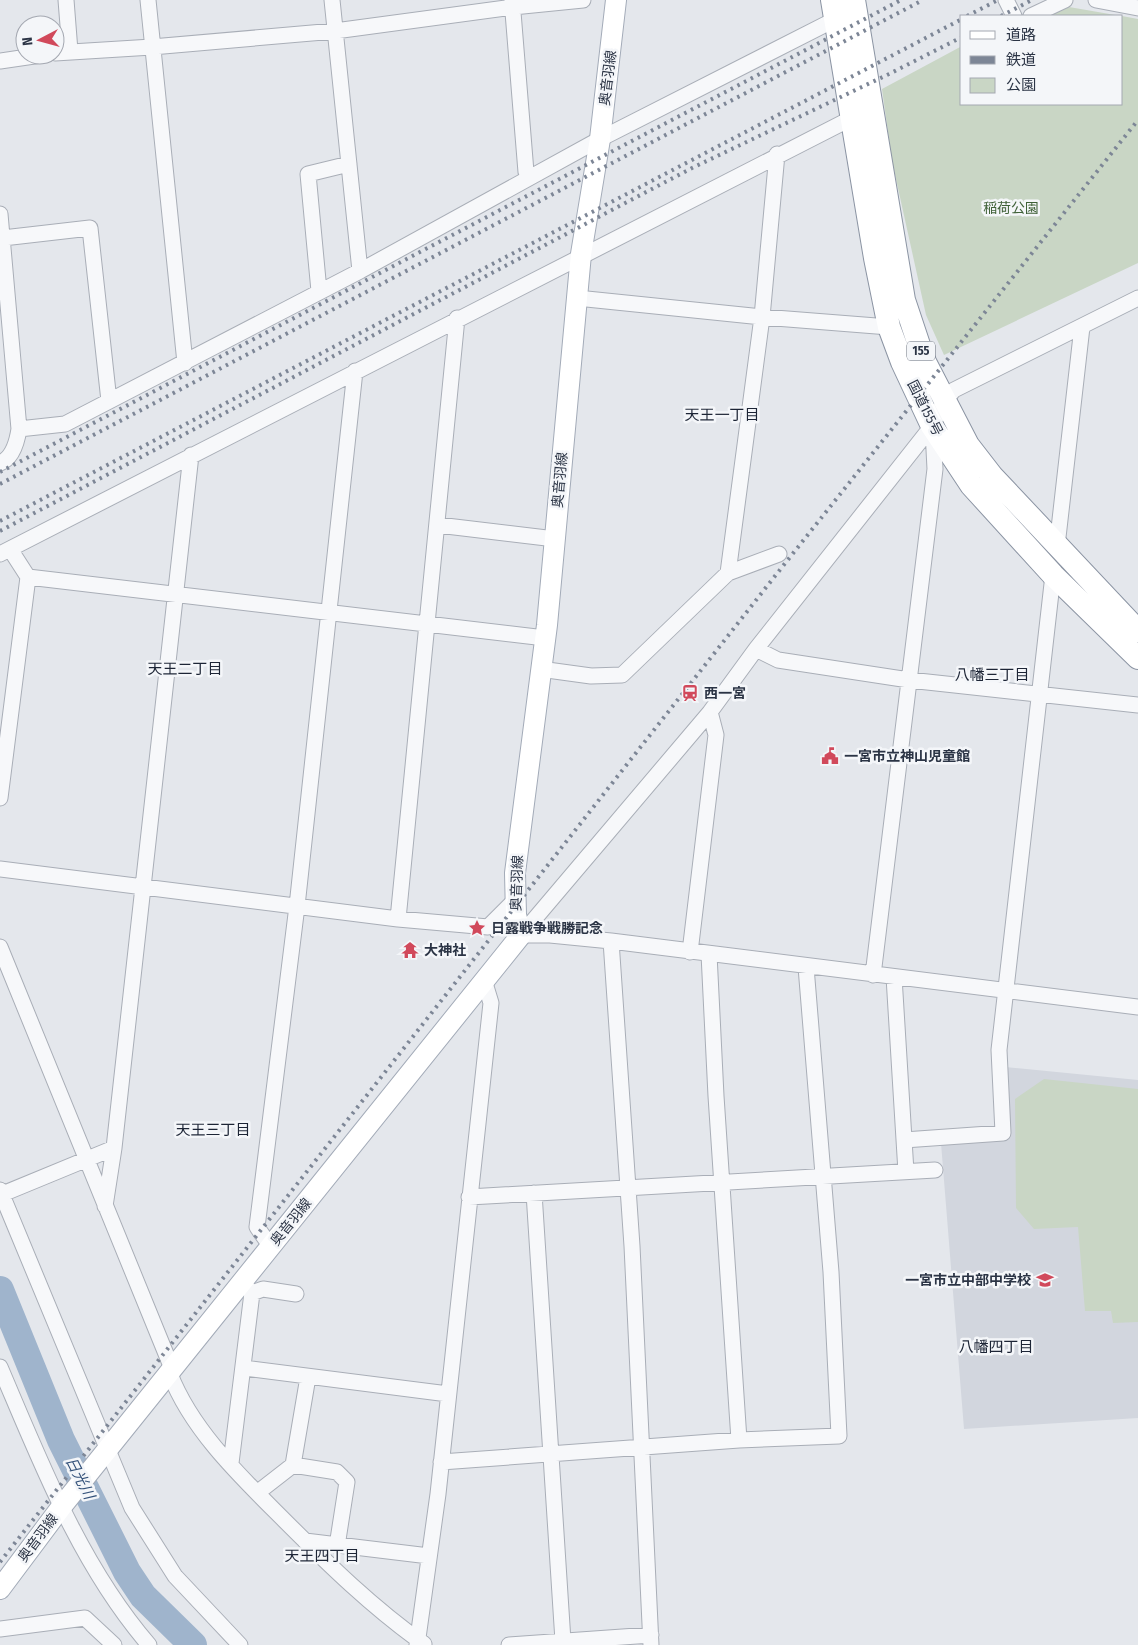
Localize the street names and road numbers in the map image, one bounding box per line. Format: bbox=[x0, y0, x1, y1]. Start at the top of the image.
street label: 奥音羽線 bbox=[596, 49, 620, 107]
road number: 155 bbox=[907, 342, 935, 361]
street label: 国道155号 bbox=[904, 377, 946, 439]
street label: 奥音羽線 bbox=[549, 451, 571, 509]
street label: 奥音羽線 bbox=[508, 855, 526, 911]
street label: 奥音羽線 bbox=[267, 1195, 315, 1249]
street label: 奥音羽線 bbox=[14, 1511, 62, 1565]

